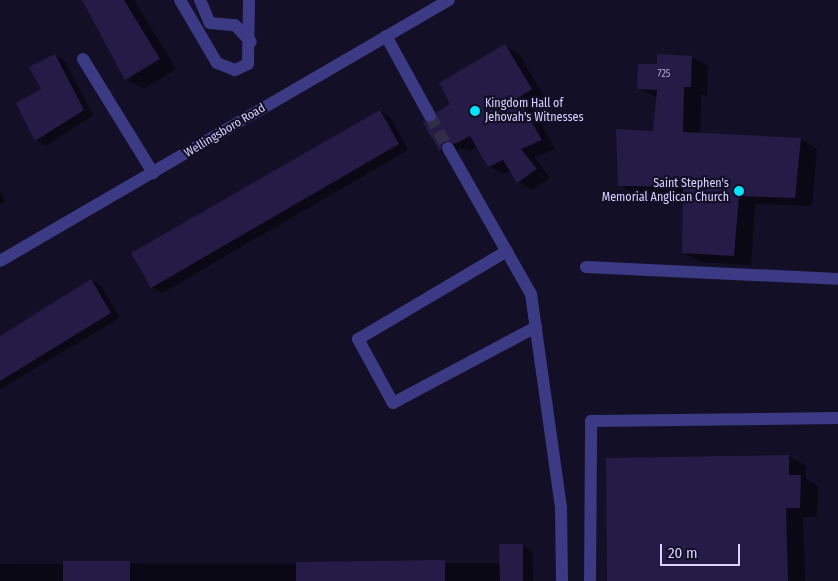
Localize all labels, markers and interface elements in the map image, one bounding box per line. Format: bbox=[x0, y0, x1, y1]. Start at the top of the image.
house number: 725 bbox=[658, 69, 670, 81]
place label: Kingdom Hall of Jehovah's Witnesses bbox=[485, 97, 584, 125]
street label: Wellingsboro Road bbox=[182, 101, 268, 161]
marker: Kingdom Hall of Jehovah's Witnesses bbox=[469, 105, 481, 117]
place label: Saint Stephen's Memorial Anglican Church bbox=[602, 177, 729, 205]
marker: Saint Stephen's Memorial Anglican Church bbox=[733, 185, 745, 197]
scale bar bbox=[663, 534, 743, 566]
text: 20 m bbox=[668, 544, 698, 562]

